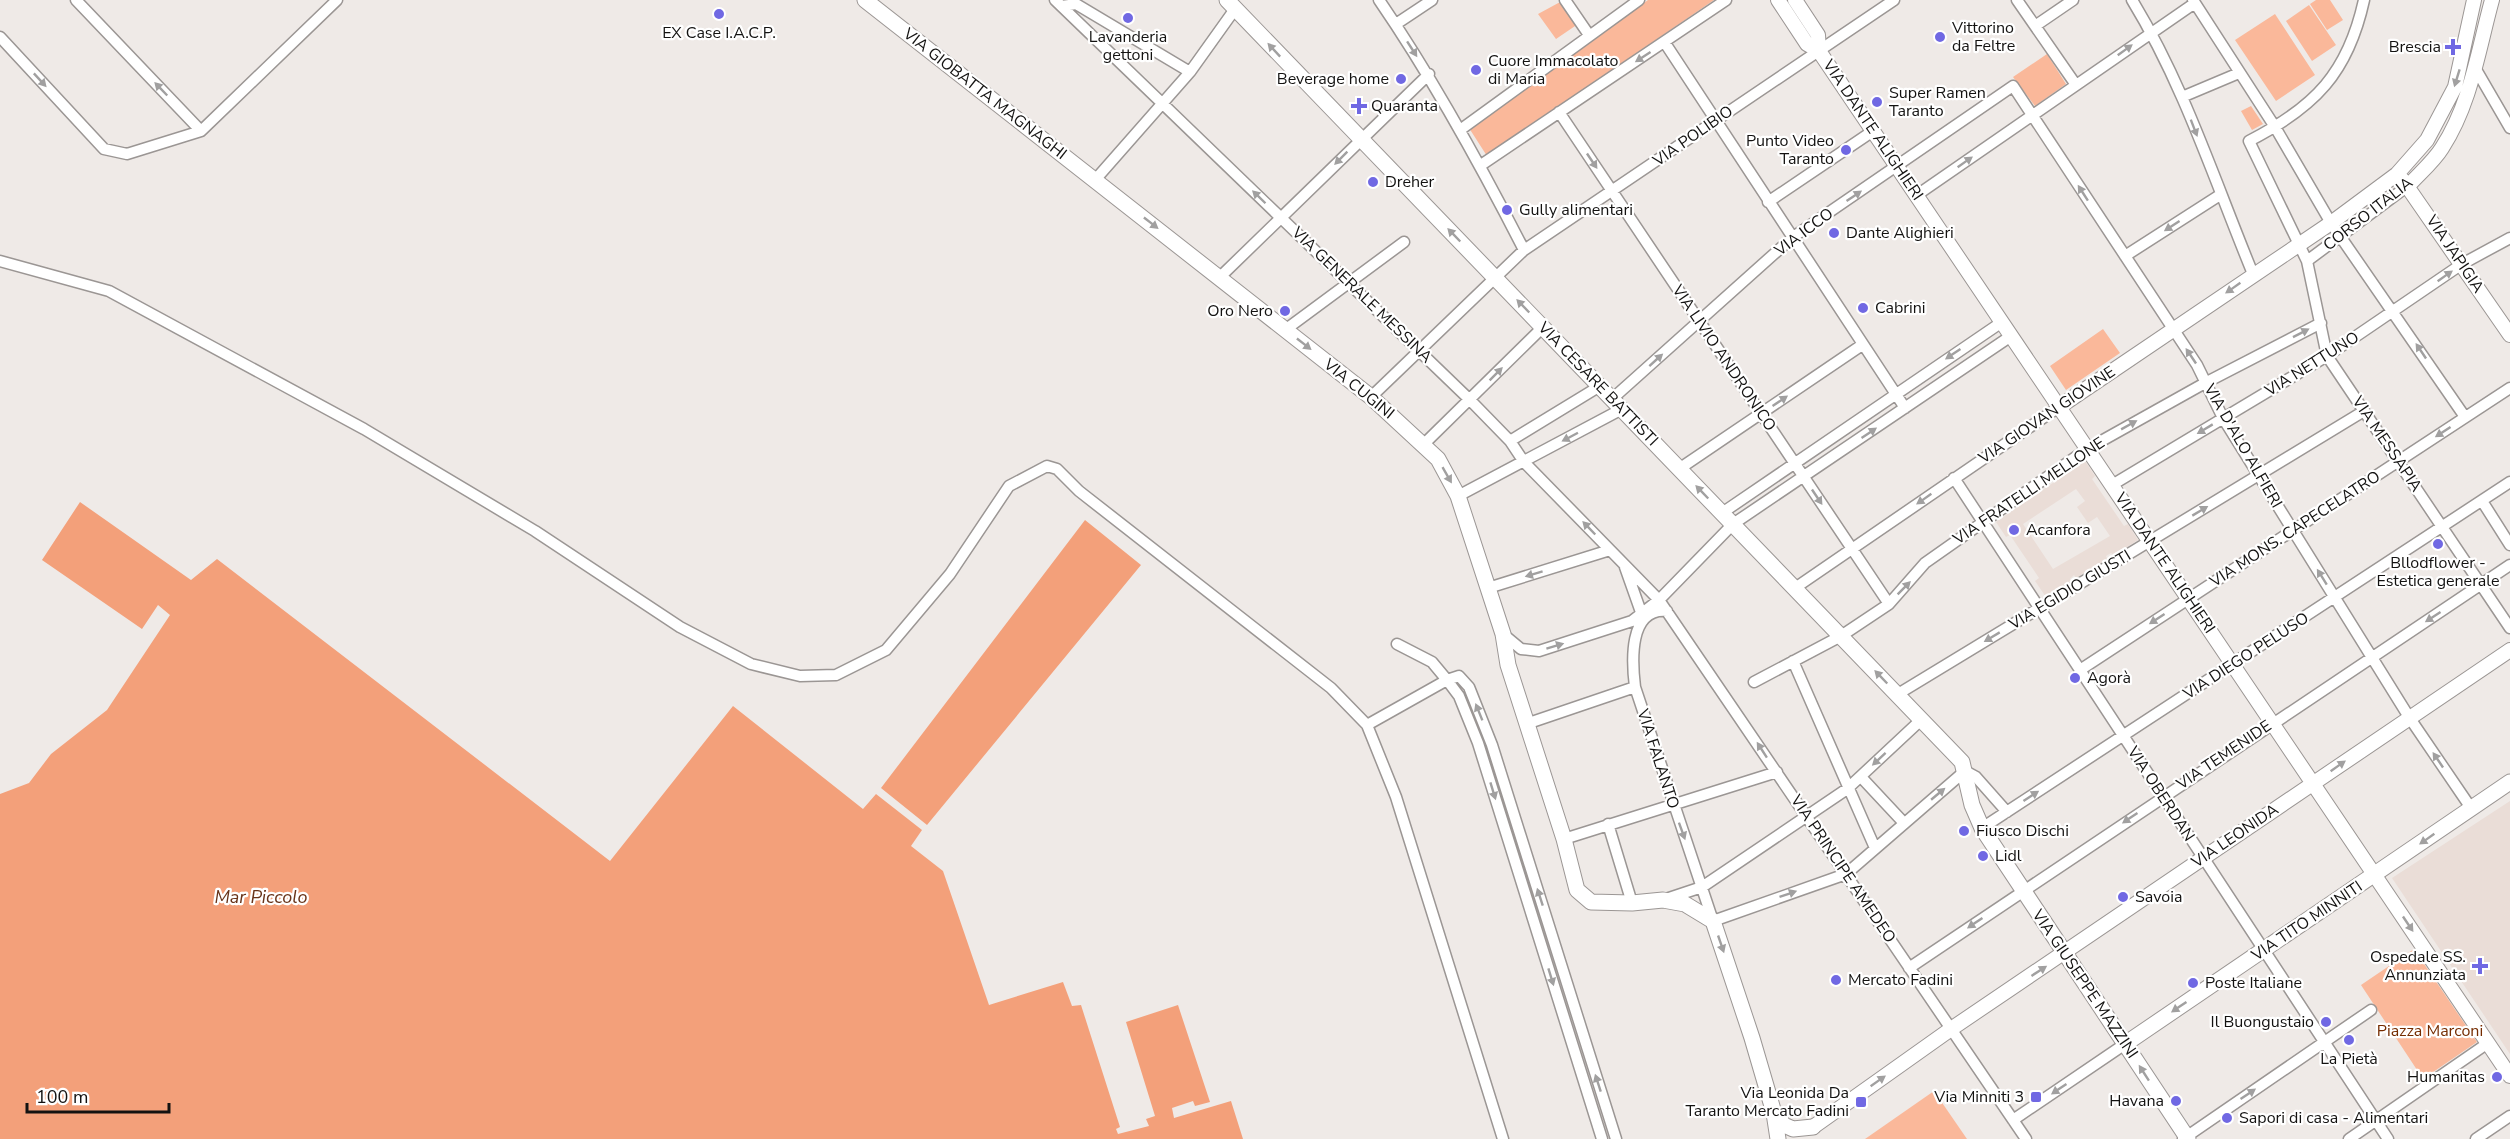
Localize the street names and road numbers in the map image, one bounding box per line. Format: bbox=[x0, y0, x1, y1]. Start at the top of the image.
street label: VIA GIOBATTA MAGNAGHI bbox=[898, 23, 1071, 165]
street label: VIA DANTE ALIGHIERI bbox=[1817, 54, 1928, 205]
street label: VIA POLIBIO bbox=[1648, 100, 1737, 172]
street label: CORSO ITALIA bbox=[2319, 172, 2418, 256]
street label: VIA ICCO bbox=[1769, 203, 1838, 262]
street label: VIA JAPIGIA bbox=[2420, 210, 2489, 297]
street label: VIA GENERALE MESSINA bbox=[1286, 221, 1437, 368]
street label: VIA LIVIO ANDRONICO bbox=[1666, 280, 1781, 435]
street label: VIA CESARE BATTISTI bbox=[1532, 316, 1663, 451]
street label: VIA NETTUNO bbox=[2260, 326, 2363, 402]
street label: VIA CUGINI bbox=[1318, 353, 1399, 424]
street label: VIA GIOVAN GIOVINE bbox=[1974, 361, 2120, 470]
street label: VIA D'ALO ALFIERI bbox=[2198, 379, 2287, 512]
street label: VIA MESSAPIA bbox=[2346, 391, 2427, 496]
street label: VIA FRATELLI MELLONE bbox=[1948, 432, 2109, 551]
street label: VIA MONS. CAPECELATRO bbox=[2205, 466, 2384, 593]
street label: VIA DANTE ALIGHIERI bbox=[2109, 487, 2220, 638]
street label: VIA EGIDIO GIUSTI bbox=[2004, 545, 2135, 636]
street label: VIA DIEGO PELUSO bbox=[2178, 607, 2313, 705]
street label: VIA FALANTO bbox=[1631, 705, 1684, 812]
street label: VIA TEMENIDE bbox=[2171, 715, 2276, 795]
street label: VIA OBERDAN bbox=[2121, 741, 2200, 846]
street label: VIA PRINCIPE AMEDEO bbox=[1785, 790, 1901, 947]
street label: VIA LEONIDA bbox=[2186, 799, 2283, 874]
street label: VIA TITO MINNITI bbox=[2246, 876, 2367, 967]
street label: VIA GIUSEPPE MAZZINI bbox=[2026, 904, 2143, 1063]

